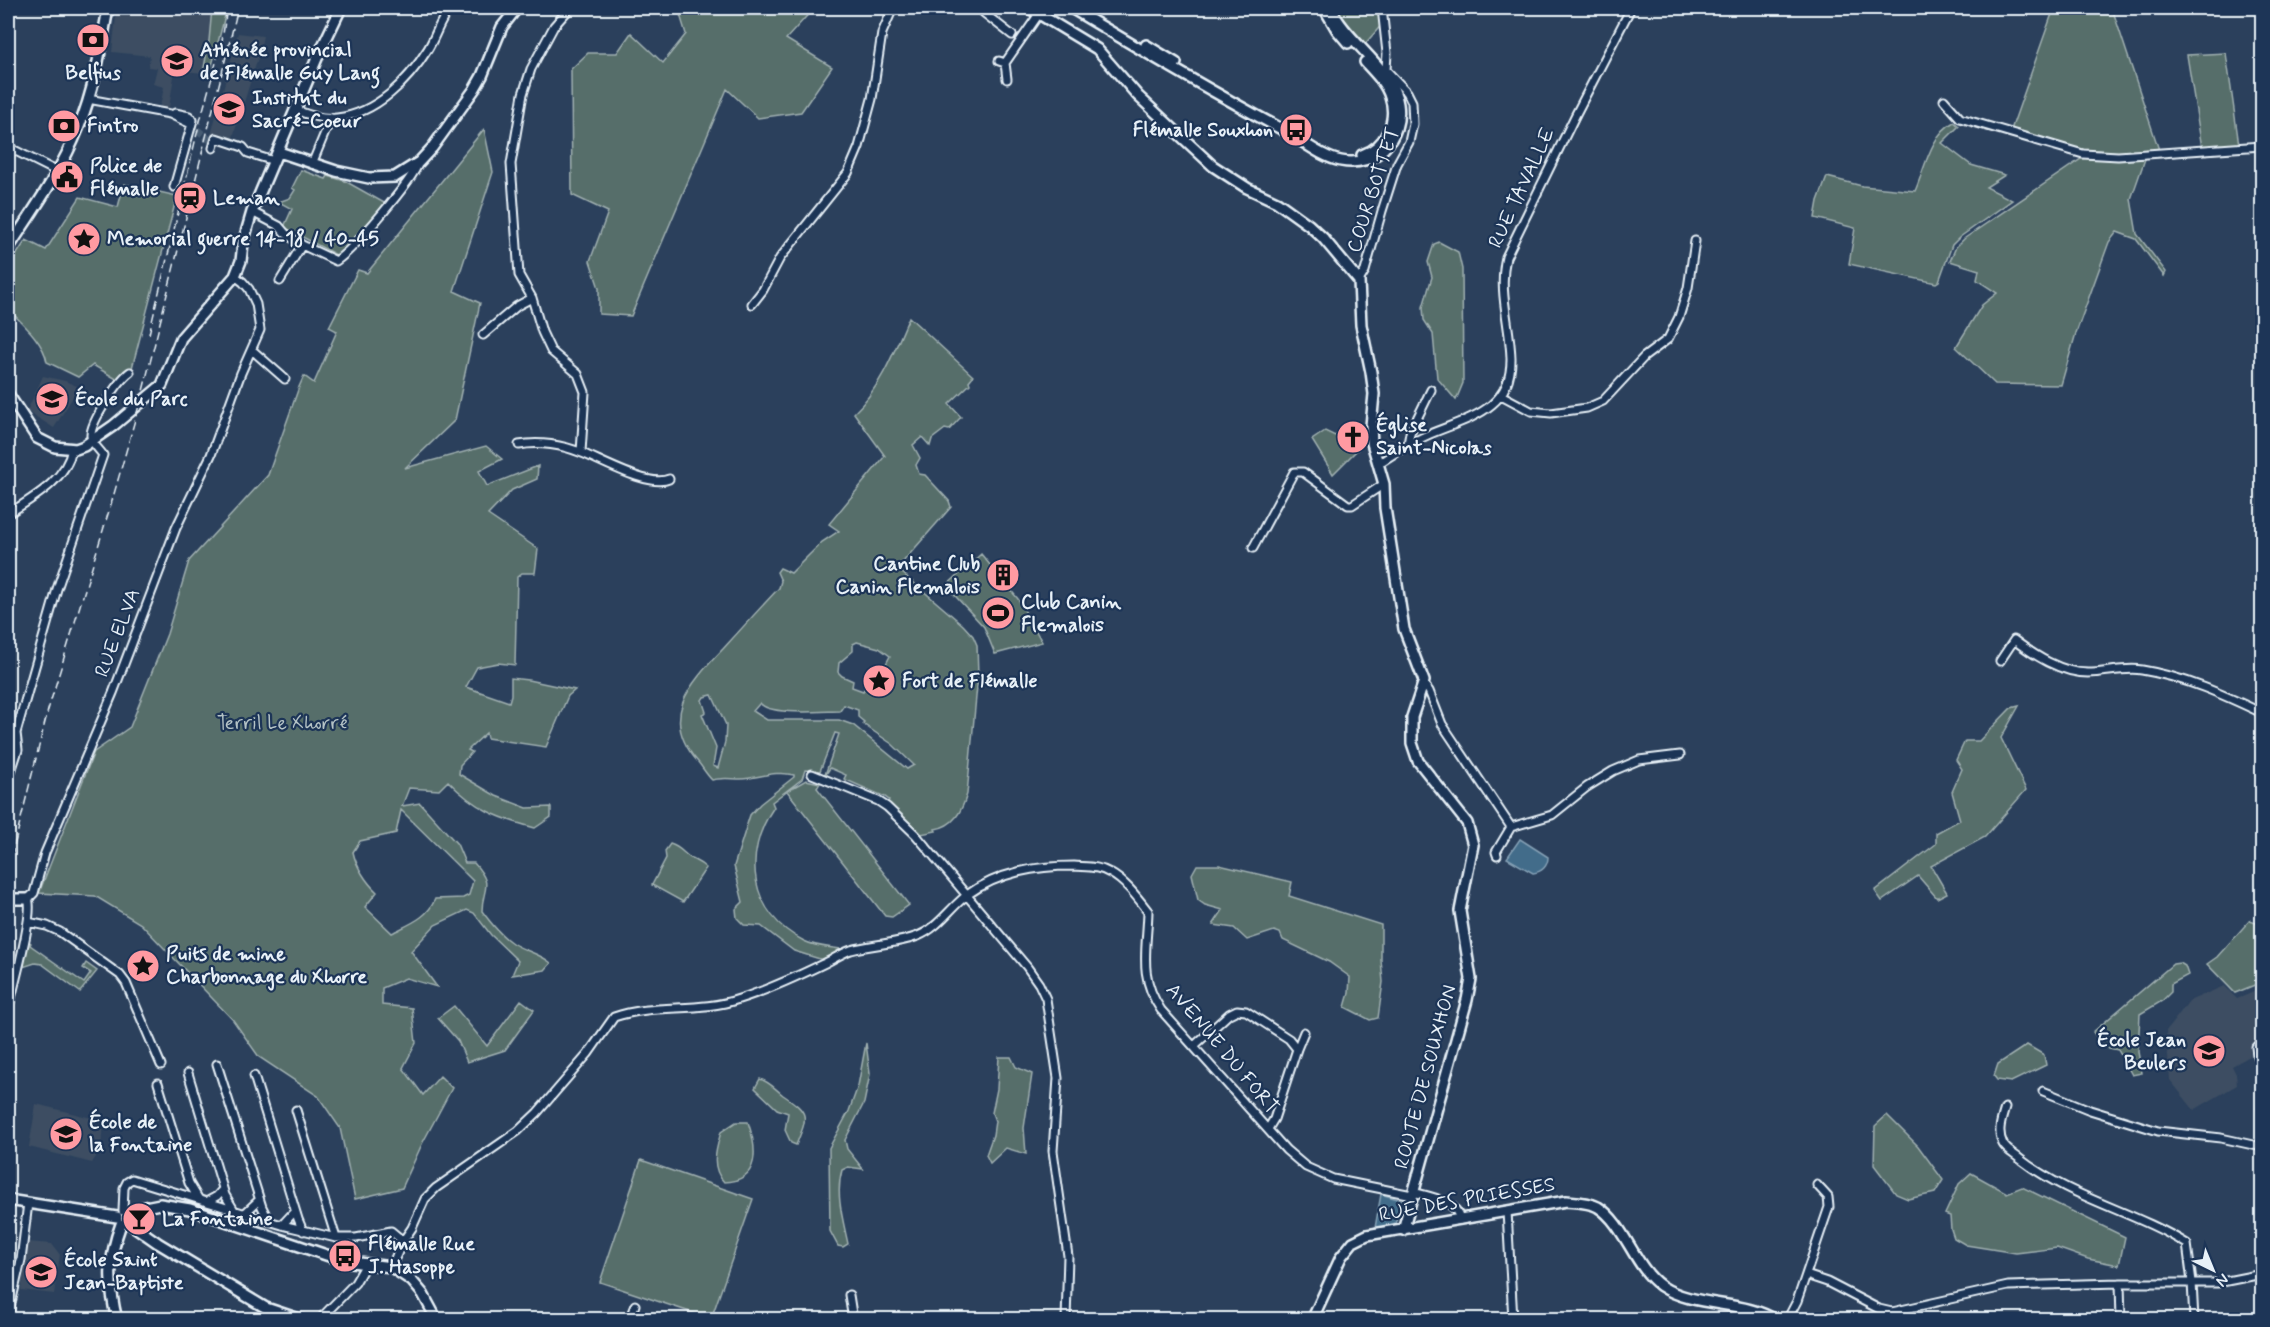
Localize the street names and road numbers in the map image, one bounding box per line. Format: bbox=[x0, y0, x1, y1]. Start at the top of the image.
street label: RUE TAVALLE bbox=[1482, 123, 1562, 253]
street label: COUR BOTTET bbox=[1341, 124, 1407, 256]
street label: RUE ELVA bbox=[89, 585, 147, 681]
street label: AVENUE DU FORT bbox=[1159, 978, 1285, 1120]
street label: ROUTE DE SOUXHON bbox=[1388, 982, 1464, 1172]
street label: RUE DES PRIESSES bbox=[1377, 1171, 1557, 1229]

